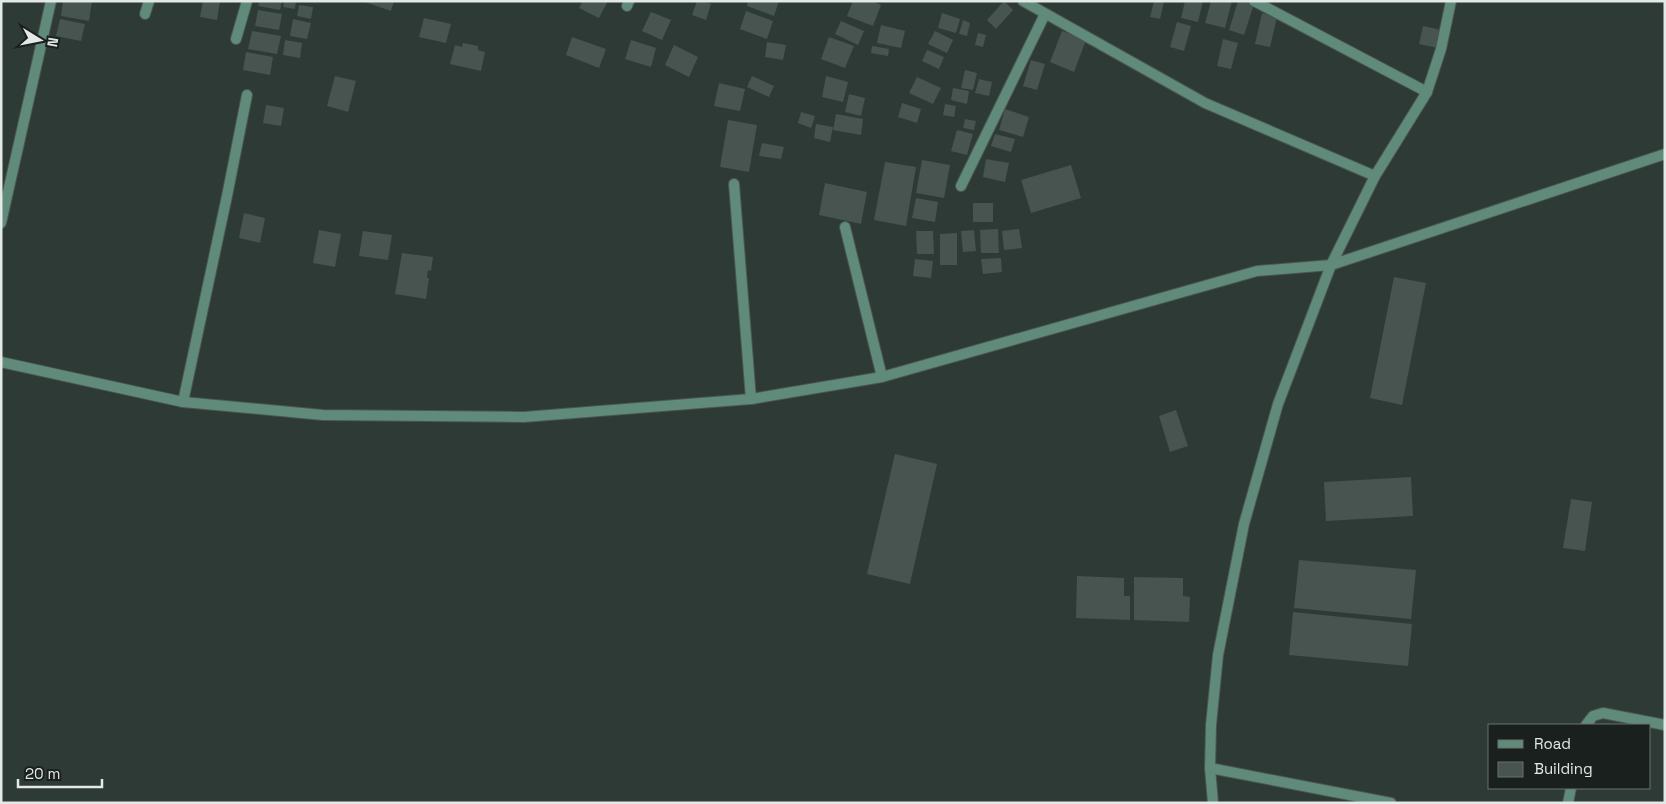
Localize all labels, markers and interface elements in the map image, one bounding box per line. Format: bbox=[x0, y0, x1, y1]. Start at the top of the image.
north arrow bbox=[15, 15, 65, 65]
text: N bbox=[43, 36, 62, 48]
legend bbox=[1488, 724, 1651, 789]
text: Road bbox=[1534, 734, 1571, 753]
scale bar bbox=[18, 756, 101, 788]
text: Building bbox=[1534, 759, 1593, 778]
text: 20 m bbox=[25, 764, 60, 783]

